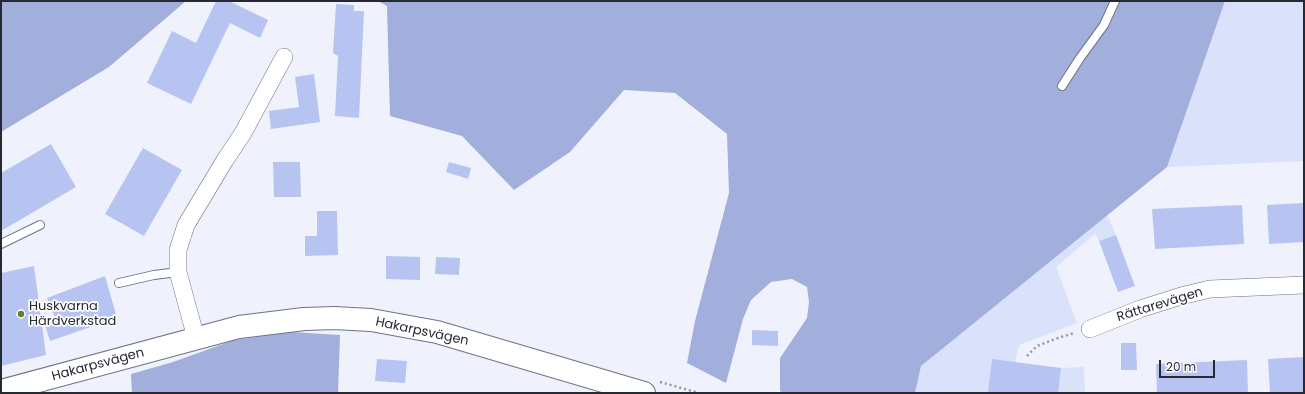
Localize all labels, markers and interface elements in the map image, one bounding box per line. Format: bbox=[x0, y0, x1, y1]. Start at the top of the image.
street label: Rättarevägen bbox=[1115, 285, 1205, 325]
place label: Huskvarna Härdverkstad bbox=[29, 299, 116, 330]
marker: Huskvarna Härdverkstad bbox=[16, 309, 26, 319]
street label: Hakarpsvägen bbox=[374, 315, 470, 349]
street label: Hakarpsvägen bbox=[50, 345, 146, 385]
scale bar bbox=[1161, 352, 1217, 378]
text: 20 m bbox=[1166, 358, 1196, 375]

